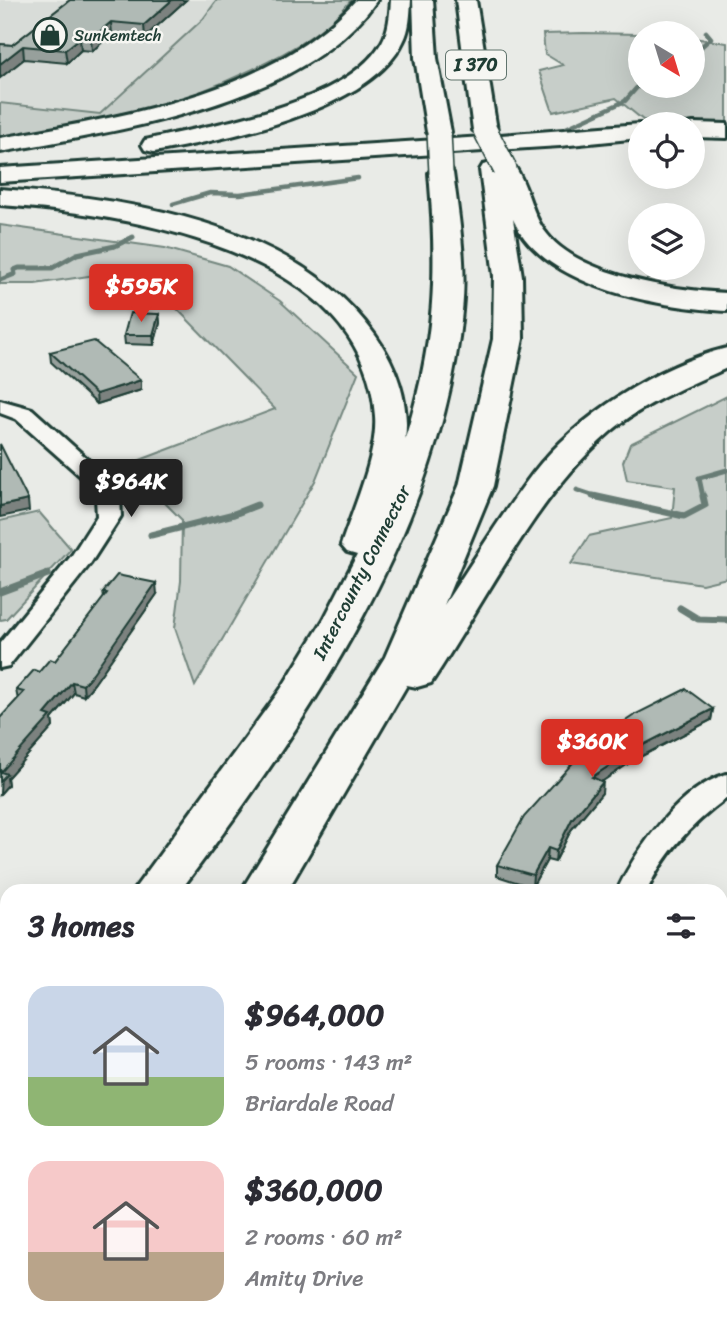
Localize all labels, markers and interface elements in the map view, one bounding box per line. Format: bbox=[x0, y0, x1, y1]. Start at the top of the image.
shop icon: Sunkemtech bbox=[31, 16, 69, 54]
place label: Sunkemtech bbox=[74, 21, 161, 50]
north arrow bbox=[628, 21, 705, 98]
map controls bbox=[628, 21, 705, 280]
road number: I 370 bbox=[446, 51, 506, 80]
button: locate bbox=[628, 112, 705, 189]
button: layers bbox=[628, 203, 705, 280]
pin: $595K bbox=[92, 264, 190, 324]
text: $595K bbox=[105, 266, 177, 307]
pin: $964K bbox=[82, 460, 180, 519]
text: $964K bbox=[95, 461, 167, 502]
street label: Intercounty Connector bbox=[303, 478, 420, 666]
pin: $360K bbox=[543, 720, 641, 779]
text: $360K bbox=[557, 721, 627, 762]
text: 3 homes bbox=[28, 899, 134, 953]
icon: filters bbox=[662, 907, 700, 945]
text: $964,000 bbox=[245, 988, 384, 1042]
icon: home bbox=[84, 1014, 168, 1098]
text: 5 rooms · 143 m² bbox=[245, 1042, 413, 1083]
text: Briardale Road bbox=[245, 1083, 394, 1124]
text: $360,000 bbox=[245, 1163, 383, 1217]
icon: home bbox=[84, 1189, 168, 1273]
text: 2 rooms · 60 m² bbox=[245, 1217, 403, 1258]
text: Amity Drive bbox=[245, 1258, 363, 1299]

